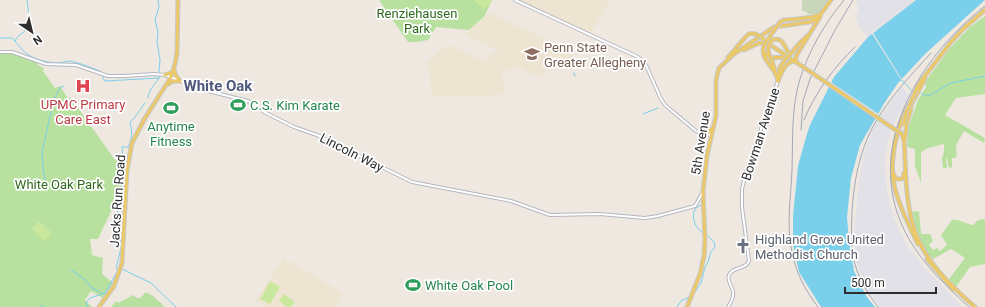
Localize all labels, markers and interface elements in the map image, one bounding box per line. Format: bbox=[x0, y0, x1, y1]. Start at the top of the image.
park label: Renziehausen Park bbox=[377, 6, 457, 36]
north arrow bbox=[12, 12, 52, 52]
text: N bbox=[30, 32, 44, 47]
place label: Penn State Greater Allegheny bbox=[544, 40, 646, 70]
school or university icon: Penn State Greater Allegheny bbox=[523, 45, 541, 63]
hospital icon: UPMC Primary Care East bbox=[74, 77, 92, 95]
district label: White Oak bbox=[184, 77, 253, 95]
street label: Bowman Avenue bbox=[738, 86, 783, 182]
sports icon: C.S. Kim Karate bbox=[229, 96, 247, 114]
place label: UPMC Primary Care East bbox=[41, 97, 125, 127]
place label: C.S. Kim Karate bbox=[250, 98, 340, 113]
sports icon: Anytime Fitness bbox=[162, 99, 180, 117]
street label: 5th Avenue bbox=[688, 110, 713, 176]
place label: Anytime Fitness bbox=[147, 119, 195, 149]
street label: Lincoln Way bbox=[317, 130, 386, 175]
street label: Jacks Run Road bbox=[107, 154, 128, 248]
park label: White Oak Park bbox=[15, 177, 104, 192]
place label: Highland Grove United Methodist Church bbox=[755, 232, 884, 262]
church icon: Highland Grove United Methodist Church bbox=[734, 237, 752, 255]
scale bar bbox=[845, 269, 936, 295]
sports icon: White Oak Pool bbox=[404, 276, 422, 294]
text: 500 m bbox=[851, 276, 885, 290]
place label: White Oak Pool bbox=[425, 278, 513, 293]

